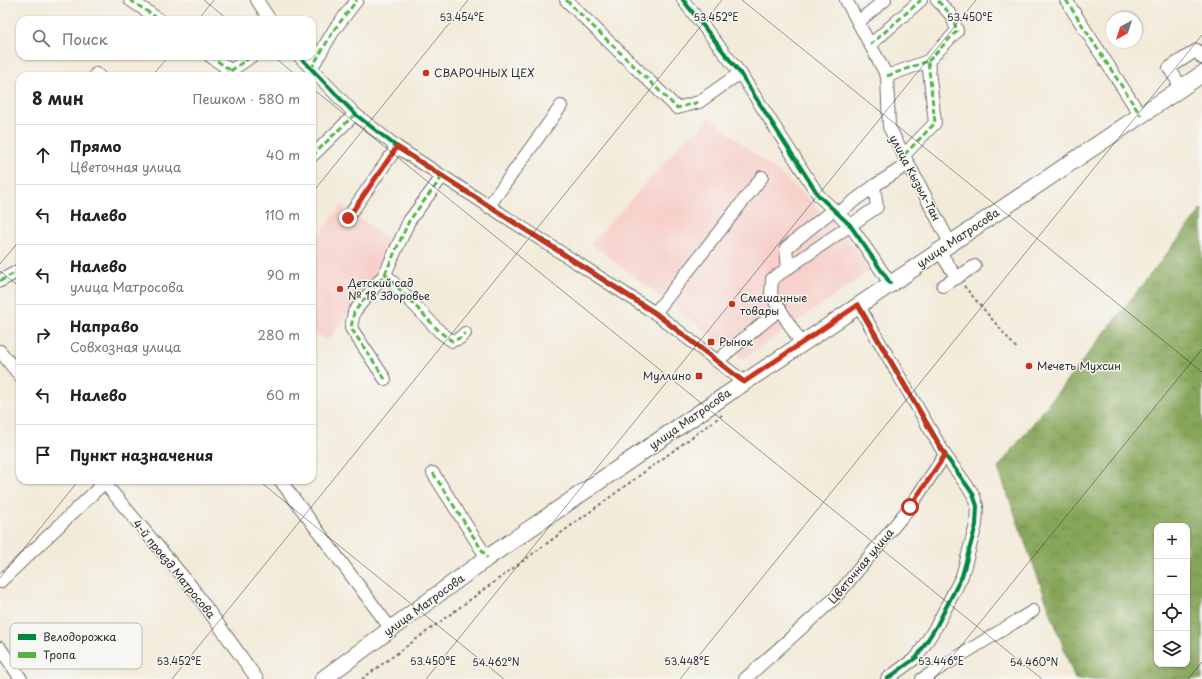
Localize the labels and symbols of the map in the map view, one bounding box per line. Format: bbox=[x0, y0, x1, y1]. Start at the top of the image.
text: 53.454°E bbox=[439, 9, 485, 24]
text: 53.452°E bbox=[693, 9, 739, 24]
text: 53.450°E bbox=[947, 9, 993, 24]
north arrow bbox=[1106, 12, 1142, 48]
place label: СВАРОЧНЫХ ЦЕХ bbox=[434, 64, 535, 81]
marker: СВАРОЧНЫХ ЦЕХ bbox=[421, 68, 431, 78]
street label: улица Кызыл-Тан bbox=[886, 132, 945, 224]
street label: улица Матросова bbox=[913, 204, 1003, 272]
route end bbox=[339, 209, 357, 227]
place label: Детский сад № 18 Здоровье bbox=[347, 274, 430, 304]
marker: Детский сад № 18 Здоровье bbox=[335, 284, 345, 294]
place label: Смешанные товары bbox=[740, 289, 807, 319]
marker: Смешанные товары bbox=[727, 299, 737, 309]
place label: Рынок bbox=[719, 333, 754, 350]
marker: Рынок bbox=[706, 337, 716, 347]
place label: Мечеть Мухсин bbox=[1037, 357, 1121, 374]
marker: Мечеть Мухсин bbox=[1024, 361, 1034, 371]
place label: Муллино bbox=[643, 367, 691, 384]
marker: Муллино bbox=[694, 371, 704, 381]
street label: улица Матросова bbox=[645, 384, 734, 453]
route start bbox=[901, 498, 919, 516]
street label: 4-й проезд Матросова bbox=[129, 516, 220, 622]
street label: Цветочная улица bbox=[824, 524, 897, 607]
street label: улица Матросова bbox=[380, 569, 468, 640]
legend bbox=[10, 623, 142, 669]
text: Велодорожка bbox=[43, 628, 116, 645]
text: Тропа bbox=[43, 646, 76, 663]
text: 53.452°E bbox=[156, 653, 202, 668]
text: 53.450°E bbox=[410, 653, 456, 668]
text: 53.448°E bbox=[664, 653, 710, 668]
text: 53.446°E bbox=[918, 653, 964, 668]
text: 54.462°N bbox=[472, 654, 520, 669]
text: 54.460°N bbox=[1010, 654, 1058, 669]

